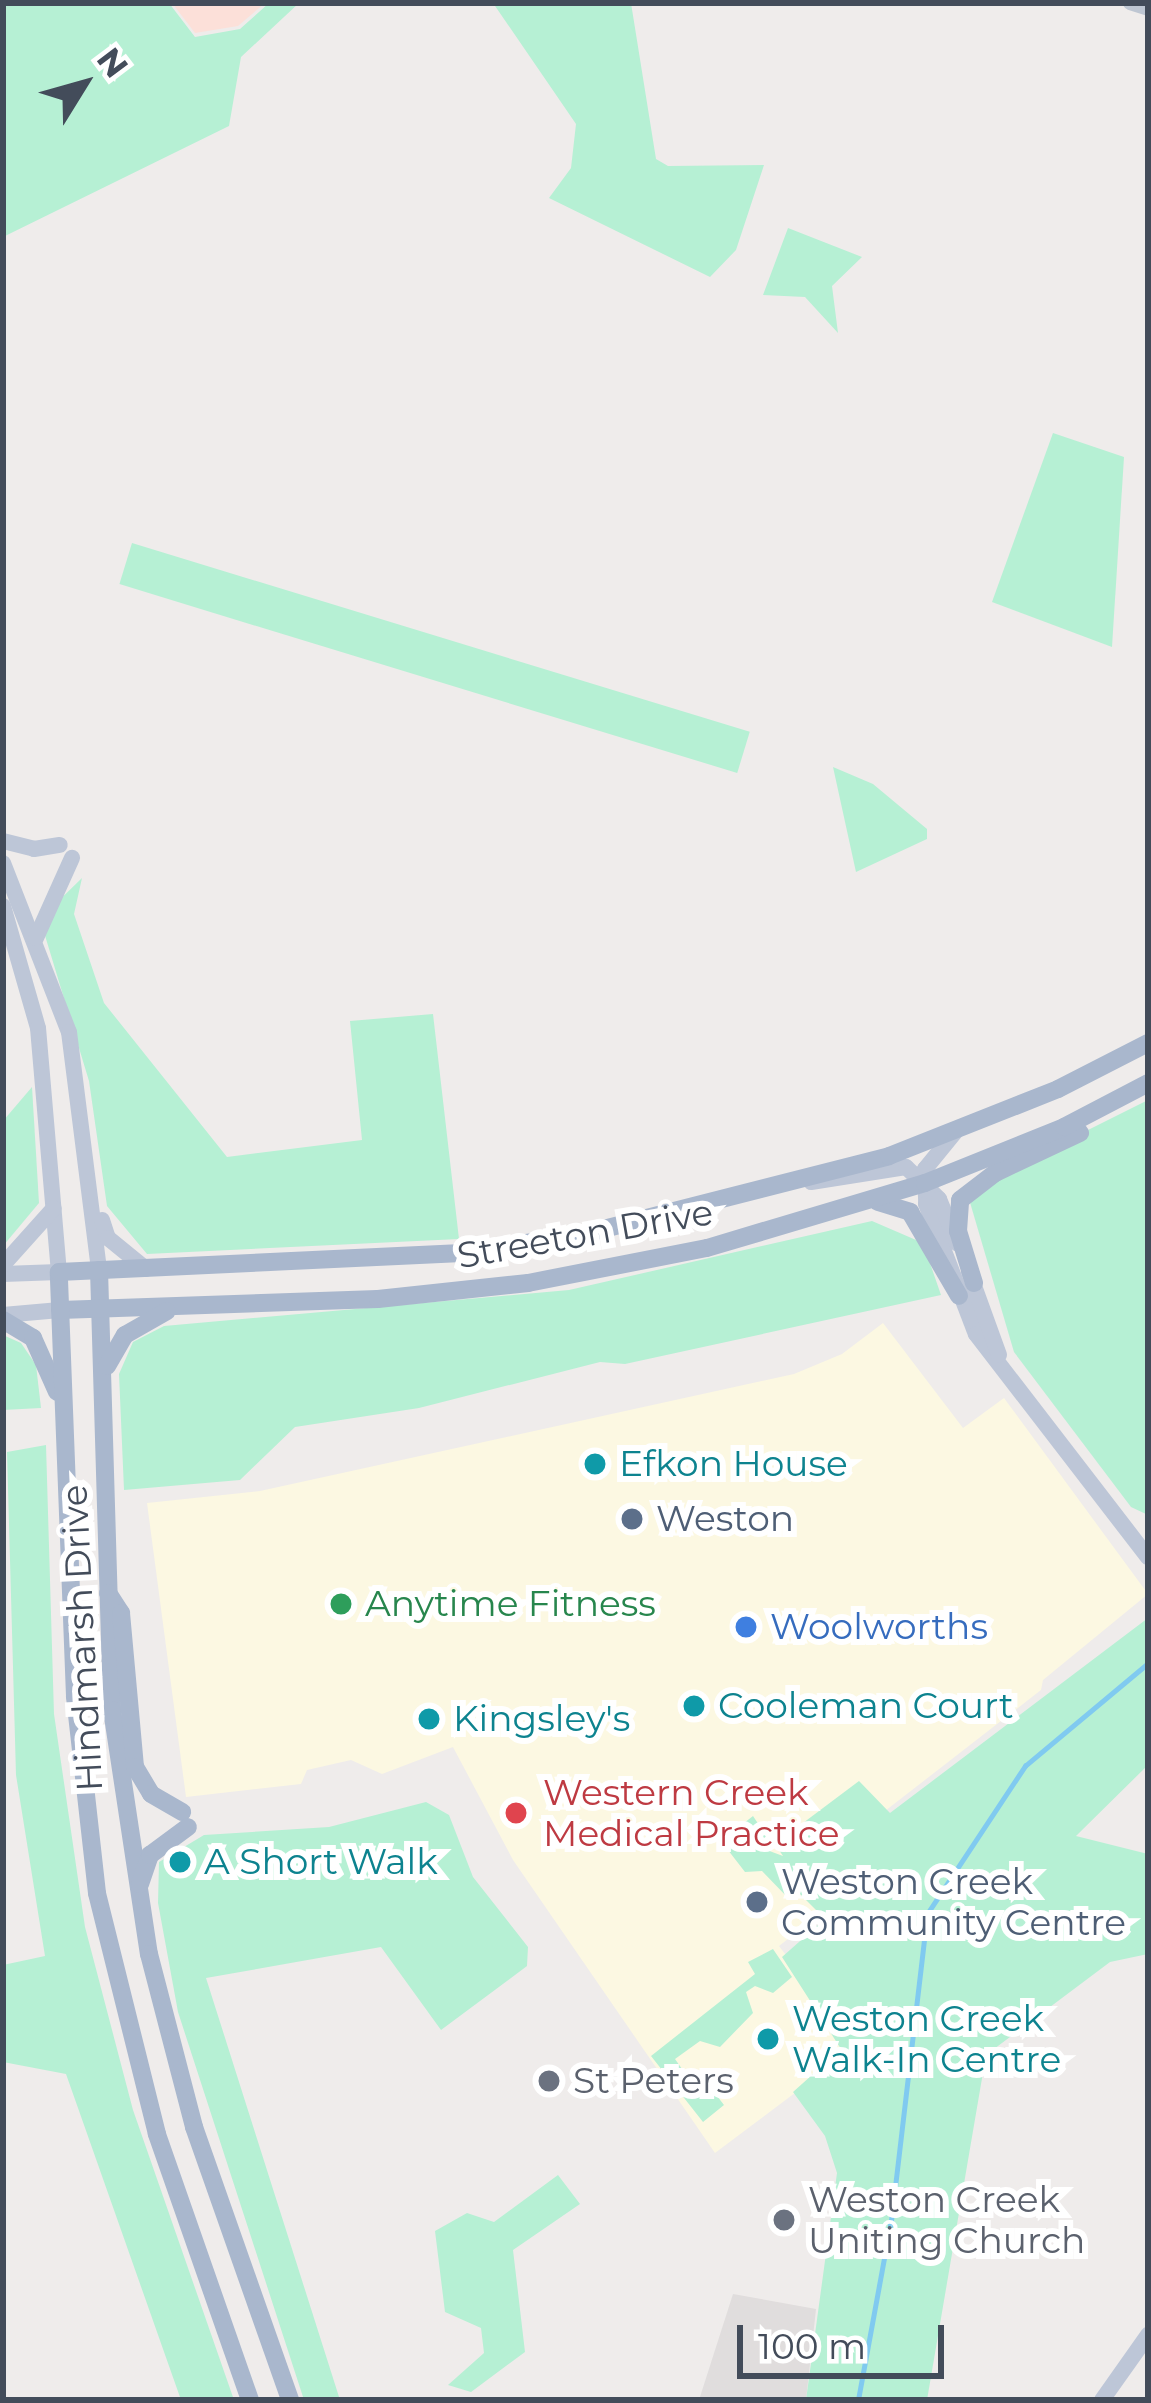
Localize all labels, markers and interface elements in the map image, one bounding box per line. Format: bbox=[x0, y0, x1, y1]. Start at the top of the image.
north arrow bbox=[24, 24, 144, 144]
text: N bbox=[89, 40, 137, 85]
street label: Streeton Drive bbox=[454, 1190, 716, 1278]
place label: Efkon House bbox=[619, 1442, 848, 1486]
marker: Efkon House bbox=[582, 1451, 608, 1477]
street label: Hindmarsh Drive bbox=[52, 1484, 112, 1792]
place label: Weston bbox=[656, 1497, 794, 1541]
marker: Weston bbox=[619, 1506, 645, 1532]
place label: Anytime Fitness bbox=[365, 1582, 656, 1626]
marker: Anytime Fitness bbox=[328, 1591, 354, 1617]
place label: Woolworths bbox=[770, 1605, 988, 1649]
marker: Woolworths bbox=[733, 1614, 759, 1640]
place label: Cooleman Court bbox=[718, 1684, 1014, 1728]
marker: Cooleman Court bbox=[681, 1693, 707, 1719]
place label: Kingsley's bbox=[453, 1697, 630, 1741]
marker: Kingsley's bbox=[416, 1706, 442, 1732]
place label: Western Creek Medical Practice bbox=[543, 1770, 840, 1855]
marker: Western Creek Medical Practice bbox=[500, 1797, 532, 1829]
place label: A Short Walk bbox=[204, 1840, 438, 1884]
marker: A Short Walk bbox=[167, 1849, 193, 1875]
place label: Weston Creek Community Centre bbox=[781, 1859, 1126, 1944]
marker: Weston Creek Community Centre bbox=[744, 1889, 770, 1915]
place label: Weston Creek Walk-In Centre bbox=[792, 1996, 1061, 2081]
marker: Weston Creek Walk-In Centre bbox=[755, 2026, 781, 2052]
place label: St Peters bbox=[573, 2059, 734, 2103]
marker: St Peters bbox=[536, 2068, 562, 2094]
place label: Weston Creek Uniting Church bbox=[808, 2177, 1085, 2262]
marker: Weston Creek Uniting Church bbox=[771, 2207, 797, 2233]
scale bar bbox=[743, 2301, 950, 2375]
text: 100 m bbox=[758, 2324, 866, 2368]

